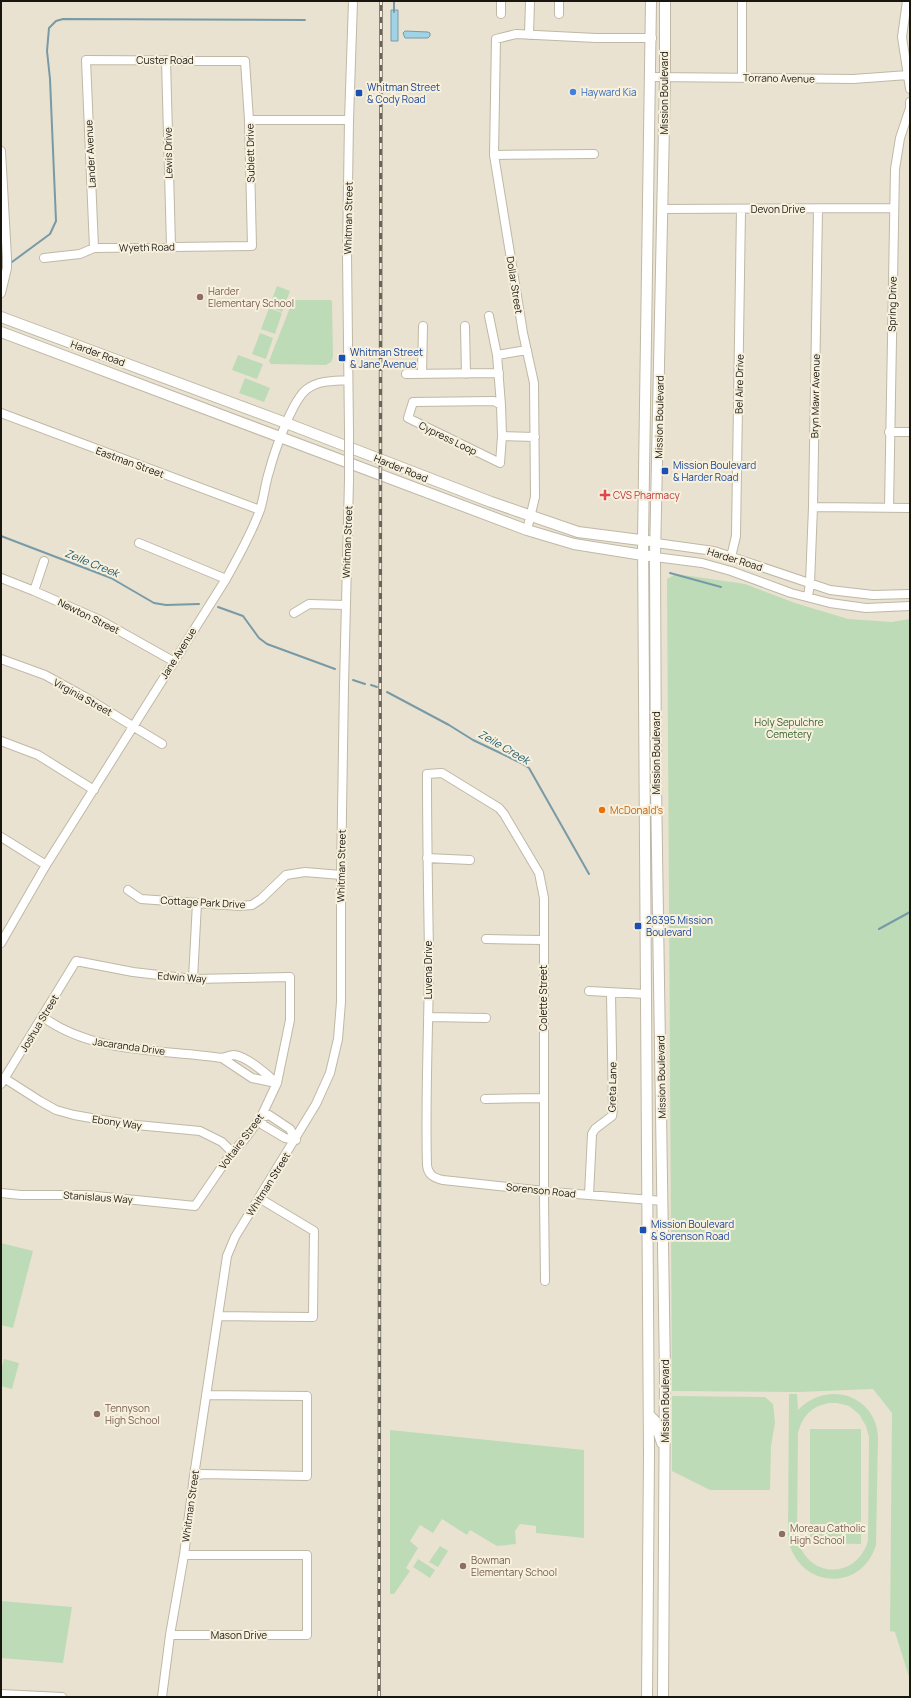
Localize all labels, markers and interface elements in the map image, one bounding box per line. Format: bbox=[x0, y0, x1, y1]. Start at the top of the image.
street label: Mission Boulevard bbox=[657, 51, 671, 135]
street label: Custer Road bbox=[136, 53, 194, 67]
street label: Torrano Avenue bbox=[743, 70, 815, 86]
place label: Whitman Street & Cody Road bbox=[367, 80, 440, 106]
place label: Hayward Kia bbox=[581, 85, 637, 99]
marker: Hayward Kia bbox=[568, 87, 578, 97]
marker: Whitman Street & Cody Road bbox=[354, 88, 364, 98]
street label: Lander Avenue bbox=[81, 119, 99, 188]
street label: Sublett Drive bbox=[242, 123, 258, 183]
street label: Lewis Drive bbox=[161, 127, 175, 179]
street label: Whitman Street bbox=[340, 181, 356, 255]
street label: Devon Drive bbox=[751, 202, 805, 216]
street label: Wyeth Road bbox=[119, 240, 175, 254]
street label: Dollar Street bbox=[504, 255, 526, 315]
street label: Spring Drive bbox=[885, 276, 899, 332]
place label: Harder Elementary School bbox=[208, 284, 294, 310]
marker: Harder Elementary School bbox=[195, 292, 205, 302]
street label: Harder Road bbox=[69, 337, 127, 369]
place label: Whitman Street & Jane Avenue bbox=[350, 345, 423, 371]
marker: Whitman Street & Jane Avenue bbox=[337, 353, 347, 363]
street label: Bel Aire Drive bbox=[731, 354, 747, 414]
street label: Bryn Mawr Avenue bbox=[807, 354, 823, 438]
street label: Mission Boulevard bbox=[651, 375, 667, 459]
street label: Cypress Loop bbox=[417, 418, 479, 458]
street label: Eastman Street bbox=[94, 443, 166, 481]
street label: Harder Road bbox=[372, 451, 430, 485]
place label: Mission Boulevard & Harder Road bbox=[673, 458, 756, 484]
marker: Mission Boulevard & Harder Road bbox=[660, 466, 670, 476]
place label: CVS Pharmacy bbox=[613, 488, 680, 502]
marker: CVS Pharmacy bbox=[600, 490, 610, 500]
street label: Whitman Street bbox=[339, 505, 355, 579]
street label: Harder Road bbox=[706, 544, 764, 574]
water label: Zeile Creek bbox=[63, 545, 123, 581]
street label: Newton Street bbox=[56, 595, 122, 637]
street label: Jane Avenue bbox=[157, 624, 199, 681]
street label: Virginia Street bbox=[51, 675, 115, 719]
street label: Mission Boulevard bbox=[649, 711, 663, 795]
park label: Holy Sepulchre Cemetery bbox=[754, 715, 824, 741]
water label: Zeile Creek bbox=[476, 726, 534, 768]
place label: McDonald's bbox=[610, 803, 663, 817]
marker: McDonald's bbox=[597, 805, 607, 815]
street label: Whitman Street bbox=[333, 829, 349, 903]
street label: Cottage Park Drive bbox=[160, 893, 246, 911]
place label: 26395 Mission Boulevard bbox=[646, 913, 713, 939]
marker: 26395 Mission Boulevard bbox=[633, 921, 643, 931]
street label: Luvena Drive bbox=[421, 941, 435, 999]
street label: Colette Street bbox=[536, 965, 550, 1031]
street label: Edwin Way bbox=[157, 968, 208, 986]
street label: Joshua Street bbox=[16, 992, 62, 1054]
street label: Jacaranda Drive bbox=[92, 1034, 166, 1058]
street label: Mission Boulevard bbox=[653, 1035, 669, 1119]
street label: Greta Lane bbox=[605, 1062, 619, 1112]
street label: Voltaire Street bbox=[215, 1110, 267, 1172]
street label: Ebony Way bbox=[91, 1112, 143, 1133]
street label: Whitman Street bbox=[243, 1149, 293, 1219]
street label: Sorenson Road bbox=[505, 1179, 577, 1201]
street label: Stanislaus Way bbox=[63, 1188, 134, 1206]
place label: Mission Boulevard & Sorenson Road bbox=[651, 1217, 734, 1243]
marker: Mission Boulevard & Sorenson Road bbox=[638, 1225, 648, 1235]
street label: Mission Boulevard bbox=[658, 1359, 672, 1443]
place label: Tennyson High School bbox=[105, 1401, 160, 1427]
marker: Tennyson High School bbox=[92, 1409, 102, 1419]
street label: Whitman Street bbox=[178, 1469, 202, 1543]
place label: Moreau Catholic High School bbox=[790, 1521, 866, 1547]
marker: Moreau Catholic High School bbox=[777, 1529, 787, 1539]
place label: Bowman Elementary School bbox=[471, 1553, 557, 1579]
marker: Bowman Elementary School bbox=[458, 1561, 468, 1571]
street label: Mason Drive bbox=[211, 1628, 267, 1642]

